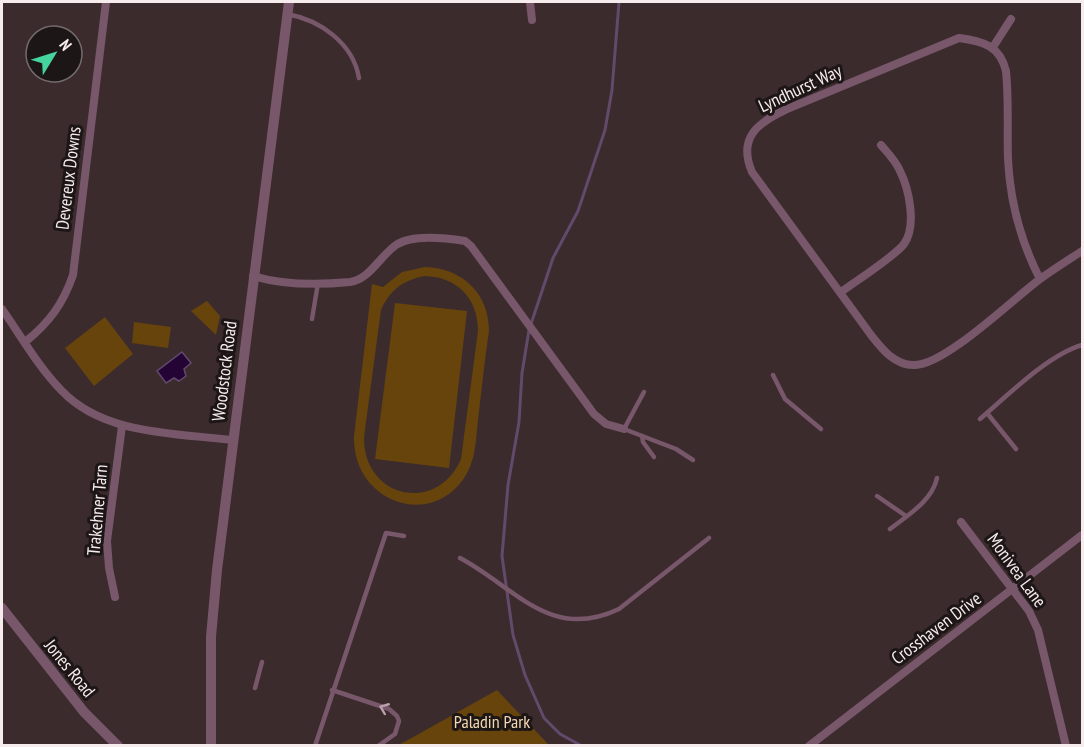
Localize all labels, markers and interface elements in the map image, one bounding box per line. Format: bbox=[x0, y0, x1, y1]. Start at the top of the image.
north arrow bbox=[24, 24, 84, 84]
text: N bbox=[55, 35, 76, 54]
street label: Lyndhurst Way bbox=[755, 59, 845, 117]
street label: Devereux Downs bbox=[50, 125, 86, 231]
street label: Woodstock Road bbox=[206, 319, 242, 423]
street label: Trakehner Tarn bbox=[82, 464, 112, 556]
street label: Monivea Lane bbox=[982, 528, 1052, 612]
street label: Crosshaven Drive bbox=[886, 587, 986, 669]
street label: Jones Road bbox=[39, 634, 100, 702]
one-way arrow bbox=[380, 703, 391, 715]
park label: Paladin Park bbox=[454, 710, 530, 733]

